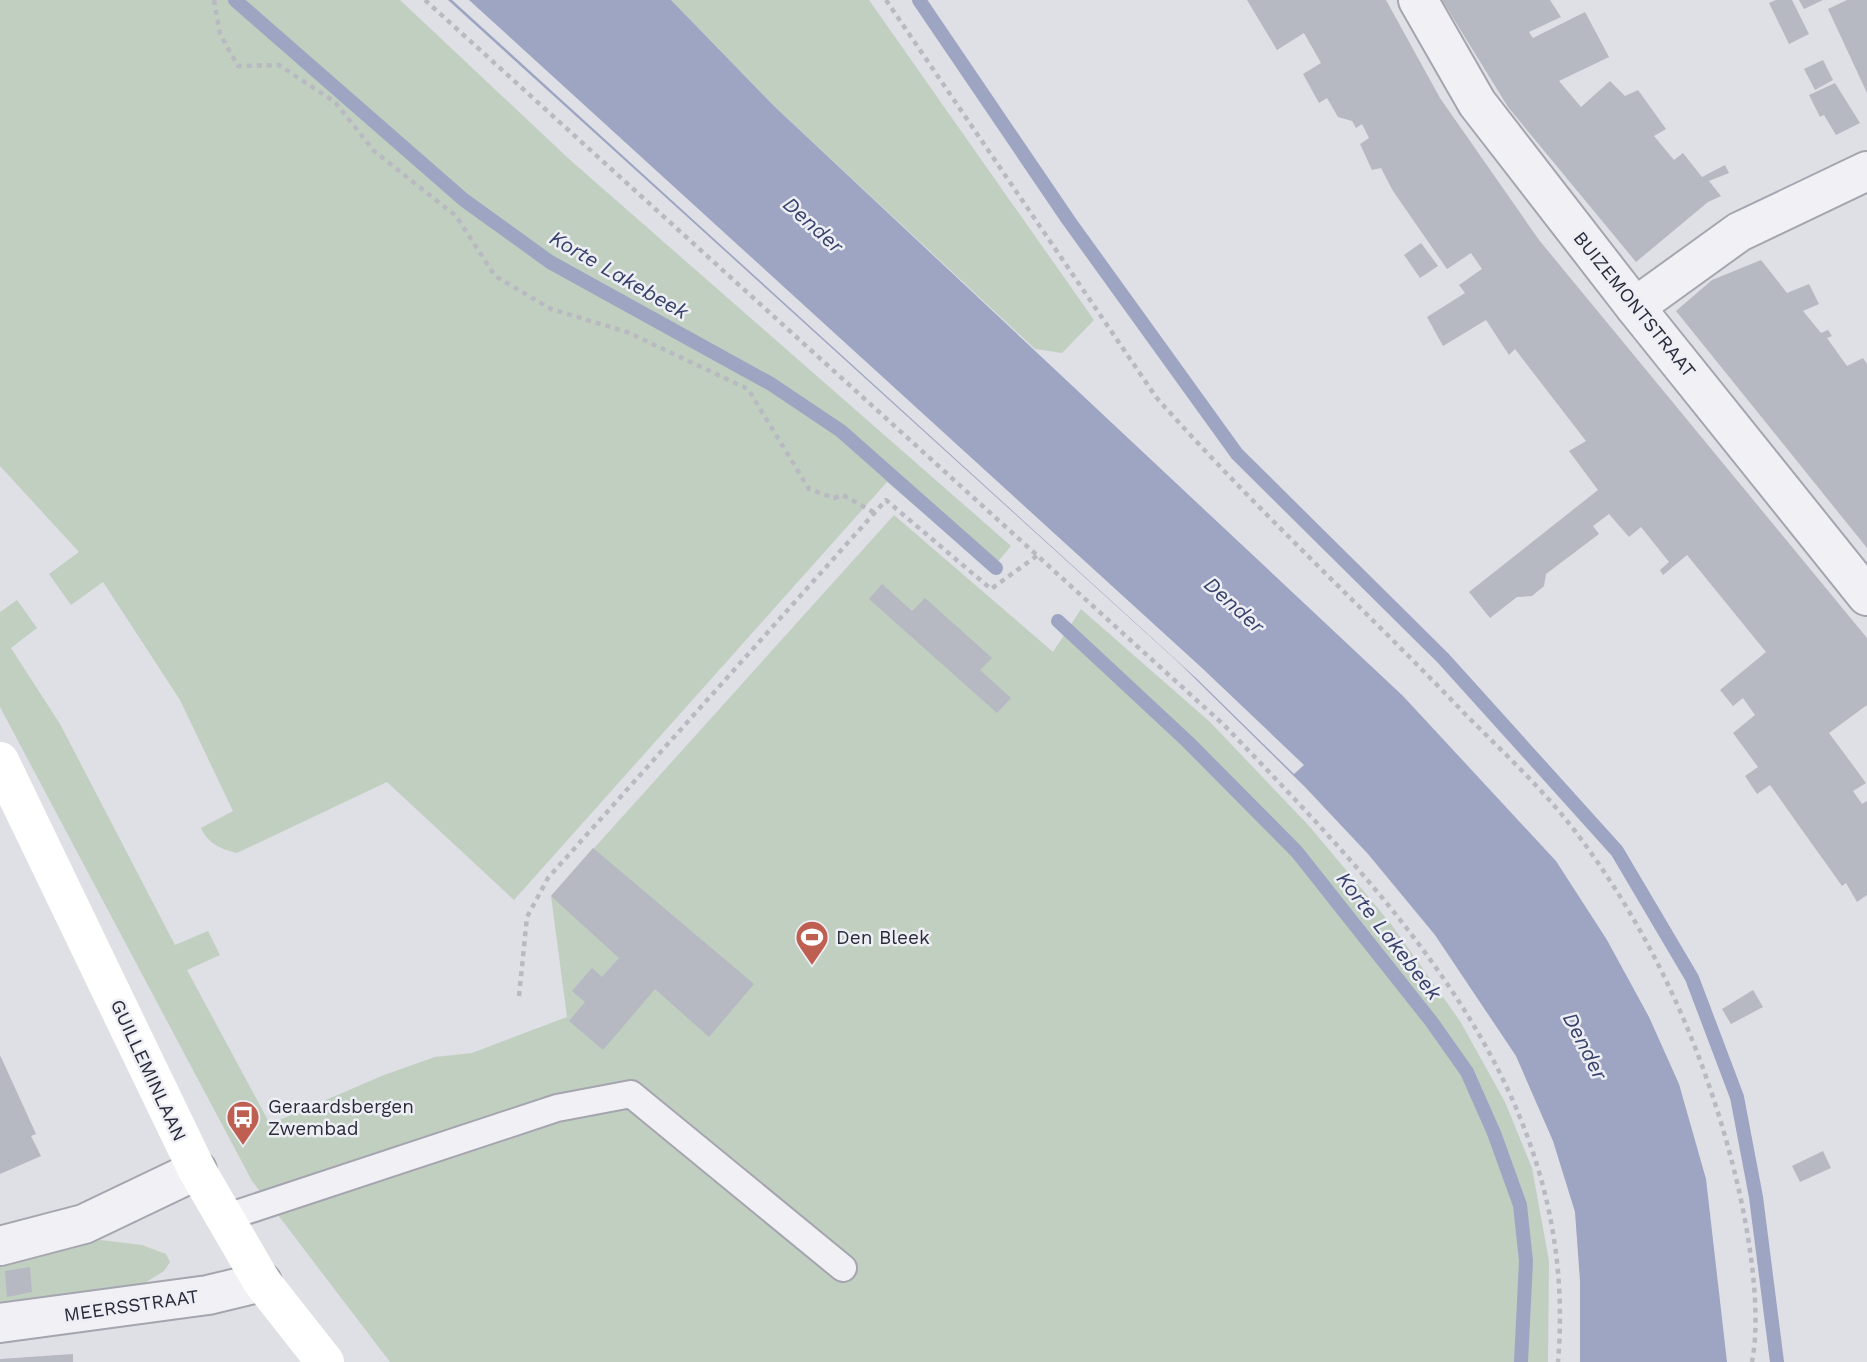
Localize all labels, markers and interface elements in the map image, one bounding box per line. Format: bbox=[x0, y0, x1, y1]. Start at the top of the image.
water label: Dender bbox=[778, 191, 849, 259]
water label: Korte Lakebeek bbox=[545, 225, 694, 325]
street label: BUIZEMONTSTRAAT bbox=[1569, 227, 1701, 382]
water label: Dender bbox=[1199, 571, 1270, 639]
water label: Korte Lakebeek bbox=[1331, 866, 1448, 1005]
sports icon: Den Bleek bbox=[793, 918, 831, 967]
place label: Den Bleek bbox=[836, 926, 930, 949]
street label: GUILLEMINLAAN bbox=[106, 996, 191, 1145]
water label: Dender bbox=[1558, 1008, 1613, 1084]
place label: Geraardsbergen Zwembad bbox=[268, 1095, 414, 1140]
bus stop icon: Geraardsbergen Zwembad bbox=[224, 1098, 262, 1147]
street label: MEERSSTRAAT bbox=[62, 1285, 200, 1326]

